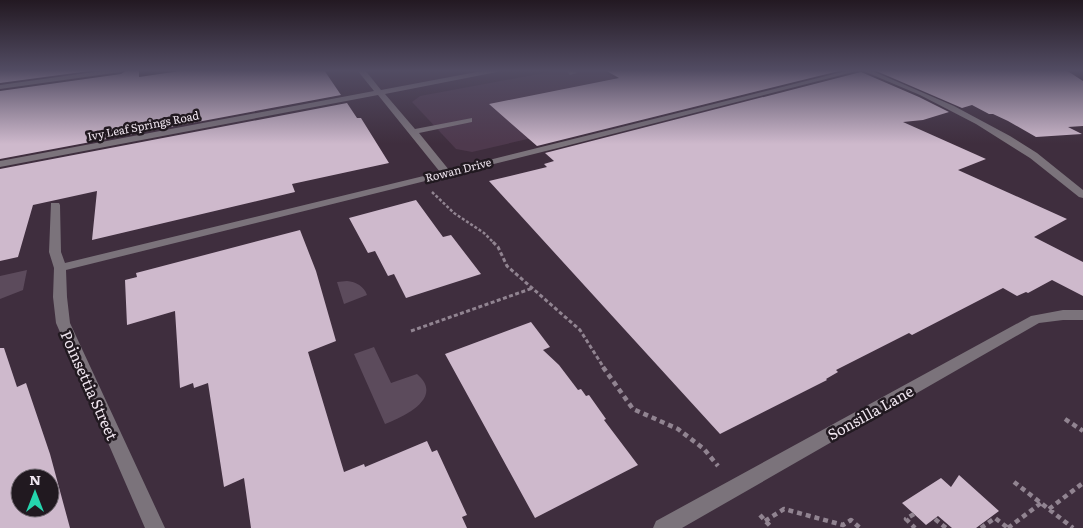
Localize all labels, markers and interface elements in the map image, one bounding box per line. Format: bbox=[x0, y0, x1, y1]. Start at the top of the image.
street label: Ivy Leaf Springs Road bbox=[86, 106, 200, 144]
street label: Rowan Drive bbox=[423, 153, 493, 185]
street label: Poinsettia Street bbox=[55, 326, 125, 444]
street label: Sonsilla Lane bbox=[823, 379, 917, 445]
north arrow bbox=[10, 468, 60, 518]
text: N bbox=[29, 469, 41, 489]

